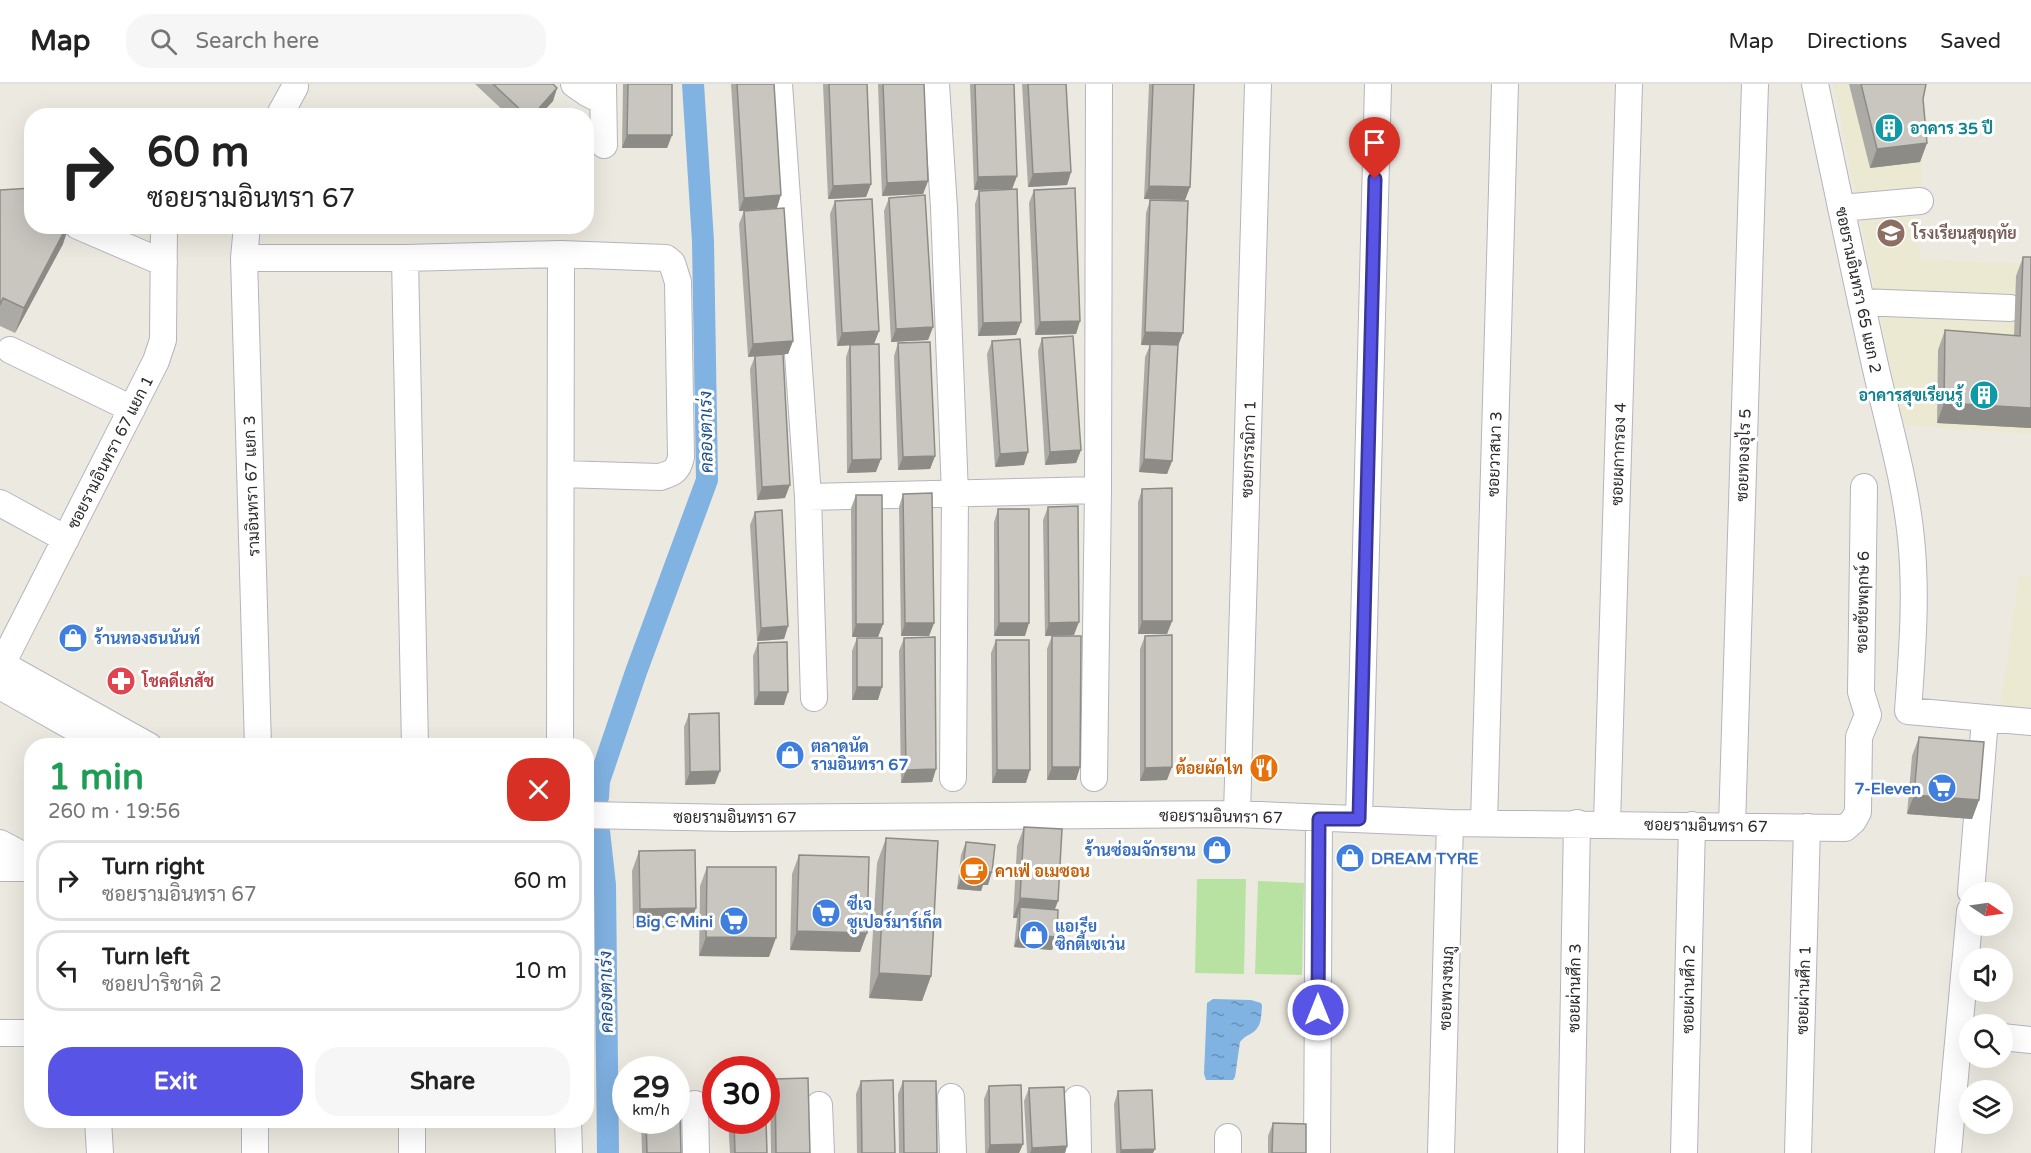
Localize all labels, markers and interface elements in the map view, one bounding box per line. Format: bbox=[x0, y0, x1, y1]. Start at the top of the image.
search box bbox=[126, 14, 546, 68]
text: Map bbox=[30, 24, 90, 58]
icon: search bbox=[147, 25, 180, 58]
text: Search here bbox=[195, 28, 319, 54]
text: Map bbox=[1728, 29, 1774, 54]
text: Directions bbox=[1807, 29, 1907, 54]
text: Saved bbox=[1940, 29, 2001, 54]
building icon: อาคาร 35 ปี bbox=[1873, 112, 1905, 144]
pin bbox=[1349, 117, 1400, 179]
place label: อาคาร 35 ปี bbox=[1910, 118, 1993, 139]
icon: arrive bbox=[1358, 126, 1391, 159]
text: 60 m bbox=[147, 127, 249, 178]
icon: right bbox=[48, 132, 126, 210]
text: ซอยรามอินทรา 67 bbox=[147, 182, 356, 215]
street label: ซอยรามอินทรา 65 แยก 2 bbox=[1831, 205, 1885, 375]
school or university icon: โรงเรียนสุขฤทัย bbox=[1875, 217, 1907, 249]
place label: โรงเรียนสุขฤทัย bbox=[1911, 222, 2017, 245]
street label: ซอยรามอินทรา 67 แยก 1 bbox=[63, 372, 158, 533]
building icon: อาคารสุขเรียนรู้ bbox=[1968, 379, 2000, 411]
place label: อาคารสุขเรียนรู้ bbox=[1858, 384, 1964, 408]
water label: คลองตาเร่ง bbox=[693, 391, 718, 473]
street label: ซอยกรรณิกา 1 bbox=[1237, 400, 1261, 498]
street label: ซอยผกากรอง 4 bbox=[1607, 402, 1631, 506]
street label: ซอยทองอุไร 5 bbox=[1730, 408, 1757, 502]
street label: ซอยวาสนา 3 bbox=[1484, 411, 1506, 497]
street label: รามอินทรา 67 แยก 3 bbox=[240, 415, 264, 557]
street label: ซอยชัยพฤกษ์ 6 bbox=[1849, 551, 1874, 653]
shop icon: ร้านทองธนนันท์ bbox=[57, 622, 89, 654]
place label: ร้านทองธนนันท์ bbox=[94, 627, 201, 649]
pharmacy icon: โชคดีเภสัช bbox=[105, 665, 137, 697]
place label: โชคดีเภสัช bbox=[141, 670, 214, 692]
place label: ตลาดนัด รามอินทรา 67 bbox=[811, 736, 908, 775]
shop icon: ตลาดนัด รามอินทรา 67 bbox=[774, 739, 806, 771]
restaurant icon: ต้อยผัดไท bbox=[1248, 752, 1280, 784]
text: 1 min bbox=[48, 756, 144, 799]
place label: ต้อยผัดไท bbox=[1176, 757, 1243, 779]
button: close bbox=[507, 758, 570, 821]
supermarket icon: 7-Eleven bbox=[1926, 772, 1958, 804]
place label: 7-Eleven bbox=[1854, 779, 1921, 799]
text: 260 m · 19:56 bbox=[48, 800, 180, 824]
street label: ซอยรามอินทรา 67 bbox=[1159, 806, 1283, 828]
street label: ซอยรามอินทรา 67 bbox=[673, 808, 797, 828]
street label: ซอยรามอินทรา 67 bbox=[1644, 815, 1768, 837]
shop icon: ร้านซ่อมจักรยาน bbox=[1201, 834, 1233, 866]
place label: ร้านซ่อมจักรยาน bbox=[1084, 839, 1196, 861]
shop icon: DREAM TYRE bbox=[1334, 842, 1366, 874]
place label: DREAM TYRE bbox=[1371, 849, 1478, 869]
text: Turn right bbox=[102, 854, 204, 880]
cafe icon: คาเฟ่ อเมซอน bbox=[958, 855, 990, 887]
place label: คาเฟ่ อเมซอน bbox=[995, 862, 1090, 882]
icon: right bbox=[51, 864, 84, 897]
text: 60 m bbox=[513, 868, 567, 894]
north arrow bbox=[1959, 882, 2013, 936]
map controls bbox=[1959, 882, 2013, 1134]
text: ซอยรามอินทรา 67 bbox=[102, 883, 256, 907]
place label: ซีเจ ซูเปอร์มาร์เก็ต bbox=[847, 894, 942, 935]
supermarket icon: ซีเจ ซูเปอร์มาร์เก็ต bbox=[810, 897, 842, 929]
supermarket icon: Big C Mini bbox=[718, 905, 750, 937]
place label: Big C Mini bbox=[636, 912, 713, 932]
place label: แอเรีย ซิกตี้เซเว่น bbox=[1055, 916, 1125, 955]
shop icon: แอเรีย ซิกตี้เซเว่น bbox=[1018, 919, 1050, 951]
street label: ซอยผ่านศึก 3 bbox=[1563, 943, 1586, 1033]
text: Turn left bbox=[102, 944, 190, 970]
street label: ซอยผ่านศึก 2 bbox=[1677, 944, 1700, 1034]
street label: ซอยพวงชมภู bbox=[1436, 945, 1459, 1031]
street label: ซอยผ่านศึก 1 bbox=[1791, 945, 1816, 1035]
button: sound bbox=[1959, 948, 2013, 1002]
water label: คลองตาเร่ง bbox=[593, 951, 618, 1033]
icon: left bbox=[51, 954, 84, 987]
text: 10 m bbox=[513, 958, 567, 984]
text: ซอยปาริชาติ 2 bbox=[102, 973, 222, 997]
position arrow bbox=[1286, 978, 1350, 1042]
button: search bbox=[1959, 1014, 2013, 1068]
button: Exit bbox=[48, 1047, 303, 1116]
button: Share bbox=[315, 1047, 570, 1116]
speed limit sign: 30 bbox=[702, 1056, 780, 1134]
text: 29 bbox=[632, 1069, 670, 1106]
button: layers bbox=[1959, 1080, 2013, 1134]
text: km/h bbox=[632, 1101, 670, 1119]

